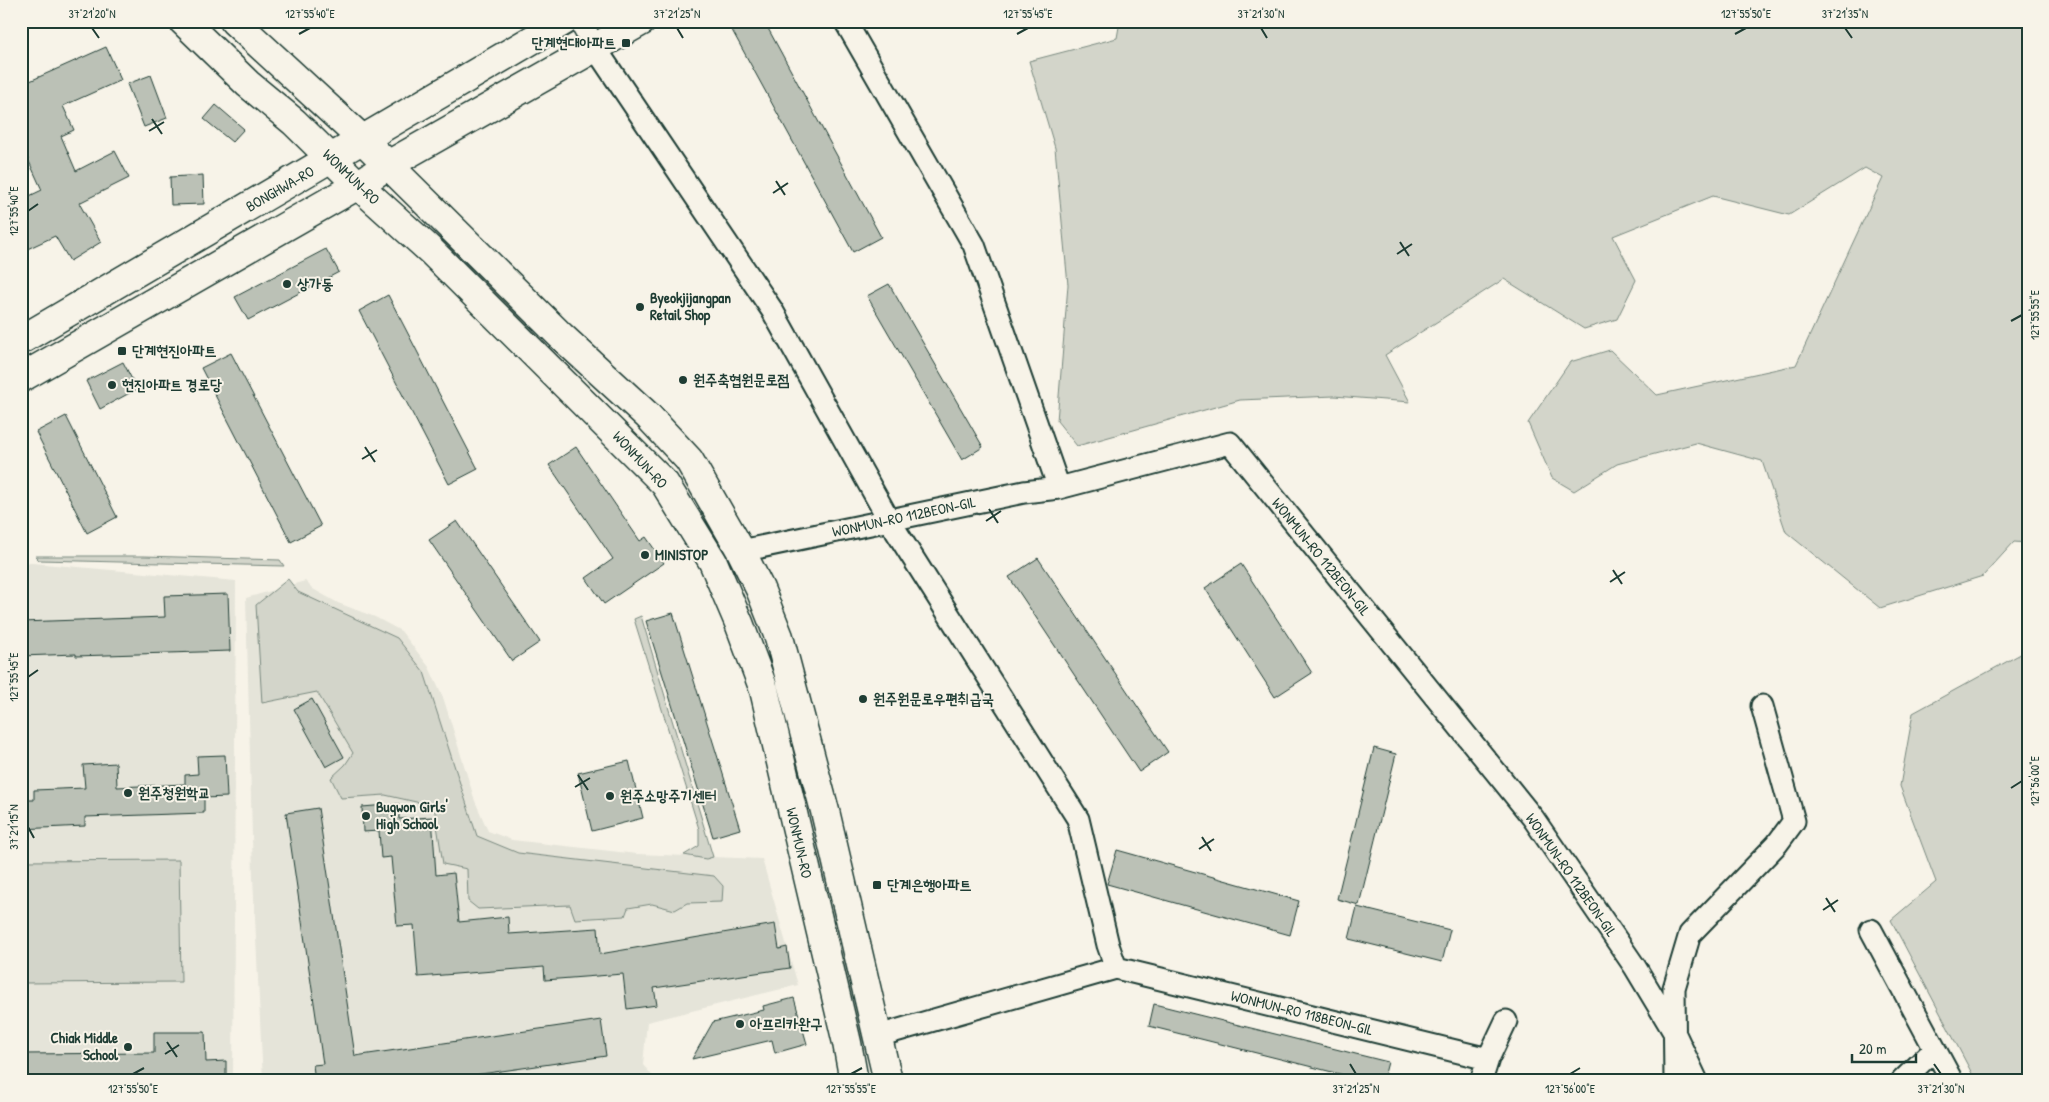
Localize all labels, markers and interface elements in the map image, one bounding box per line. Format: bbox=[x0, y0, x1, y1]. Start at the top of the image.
text: 37°21'20"N bbox=[68, 5, 116, 22]
text: 127°55'40"E bbox=[285, 5, 336, 22]
text: 37°21'25"N bbox=[654, 5, 700, 22]
text: 127°55'45"E bbox=[1003, 5, 1053, 22]
text: 37°21'30"N bbox=[1238, 5, 1284, 22]
text: 127°55'50"E bbox=[1721, 5, 1772, 22]
text: 37°21'35"N bbox=[1822, 5, 1868, 22]
place label: 단계현대아파트 bbox=[532, 32, 616, 53]
marker: 단계현대아파트 bbox=[620, 37, 632, 49]
street label: WONMUN-RO bbox=[318, 144, 385, 209]
street label: BONGHWA-RO bbox=[242, 160, 318, 217]
text: 127°55'40"E bbox=[5, 185, 22, 236]
place label: 상가동 bbox=[297, 273, 333, 294]
marker: 상가동 bbox=[281, 278, 293, 290]
place label: Byeokjijangpan Retail Shop bbox=[650, 287, 731, 326]
text: 127°55'55"E bbox=[2026, 289, 2043, 340]
marker: Byeokjijangpan Retail Shop bbox=[634, 301, 646, 313]
place label: 단계현진아파트 bbox=[132, 340, 217, 361]
marker: 단계현진아파트 bbox=[116, 345, 128, 357]
place label: 원주축협원문로점 bbox=[693, 369, 790, 390]
place label: 현진아파트 경로당 bbox=[122, 374, 222, 395]
marker: 원주축협원문로점 bbox=[677, 374, 689, 386]
marker: 현진아파트 경로당 bbox=[106, 379, 118, 391]
street label: WONMUN-RO bbox=[608, 426, 673, 493]
street label: WONMUN-RO 112BEON-GIL bbox=[830, 491, 978, 542]
street label: WONMUN-RO 112BEON-GIL bbox=[1267, 493, 1376, 620]
place label: MINISTOP bbox=[655, 544, 708, 565]
marker: MINISTOP bbox=[639, 549, 651, 561]
text: 127°55'45"E bbox=[5, 652, 22, 702]
place label: 원주원문로우편취급국 bbox=[873, 688, 994, 709]
marker: 원주원문로우편취급국 bbox=[857, 693, 869, 705]
text: 127°56'00"E bbox=[2026, 755, 2043, 806]
place label: 원주청원학교 bbox=[138, 782, 210, 803]
place label: 원주소망주기센터 bbox=[620, 785, 717, 806]
marker: 원주청원학교 bbox=[122, 787, 134, 799]
marker: 원주소망주기센터 bbox=[604, 790, 616, 802]
place label: Bugwon Girls' High School bbox=[376, 796, 449, 835]
text: 37°21'15"N bbox=[5, 804, 22, 850]
street label: WONMUN-RO bbox=[781, 805, 818, 880]
street label: WONMUN-RO 112BEON-GIL bbox=[1521, 809, 1622, 941]
marker: Bugwon Girls' High School bbox=[360, 810, 372, 822]
place label: 단계은행아파트 bbox=[887, 874, 972, 895]
marker: 단계은행아파트 bbox=[871, 879, 883, 891]
street label: WONMUN-RO 118BEON-GIL bbox=[1229, 985, 1376, 1040]
place label: 아프리카완구 bbox=[749, 1013, 822, 1034]
marker: 아프리카완구 bbox=[734, 1018, 746, 1030]
place label: Chiak Middle School bbox=[51, 1027, 119, 1065]
scale bar bbox=[1852, 1032, 1915, 1064]
text: 20 m bbox=[1859, 1038, 1886, 1059]
marker: Chiak Middle School bbox=[122, 1041, 134, 1053]
text: 127°55'50"E bbox=[108, 1080, 159, 1097]
text: 127°55'55"E bbox=[826, 1080, 877, 1097]
text: 37°21'25"N bbox=[1333, 1080, 1379, 1097]
text: 127°56'00"E bbox=[1545, 1080, 1596, 1097]
text: 37°21'30"N bbox=[1918, 1080, 1964, 1097]

